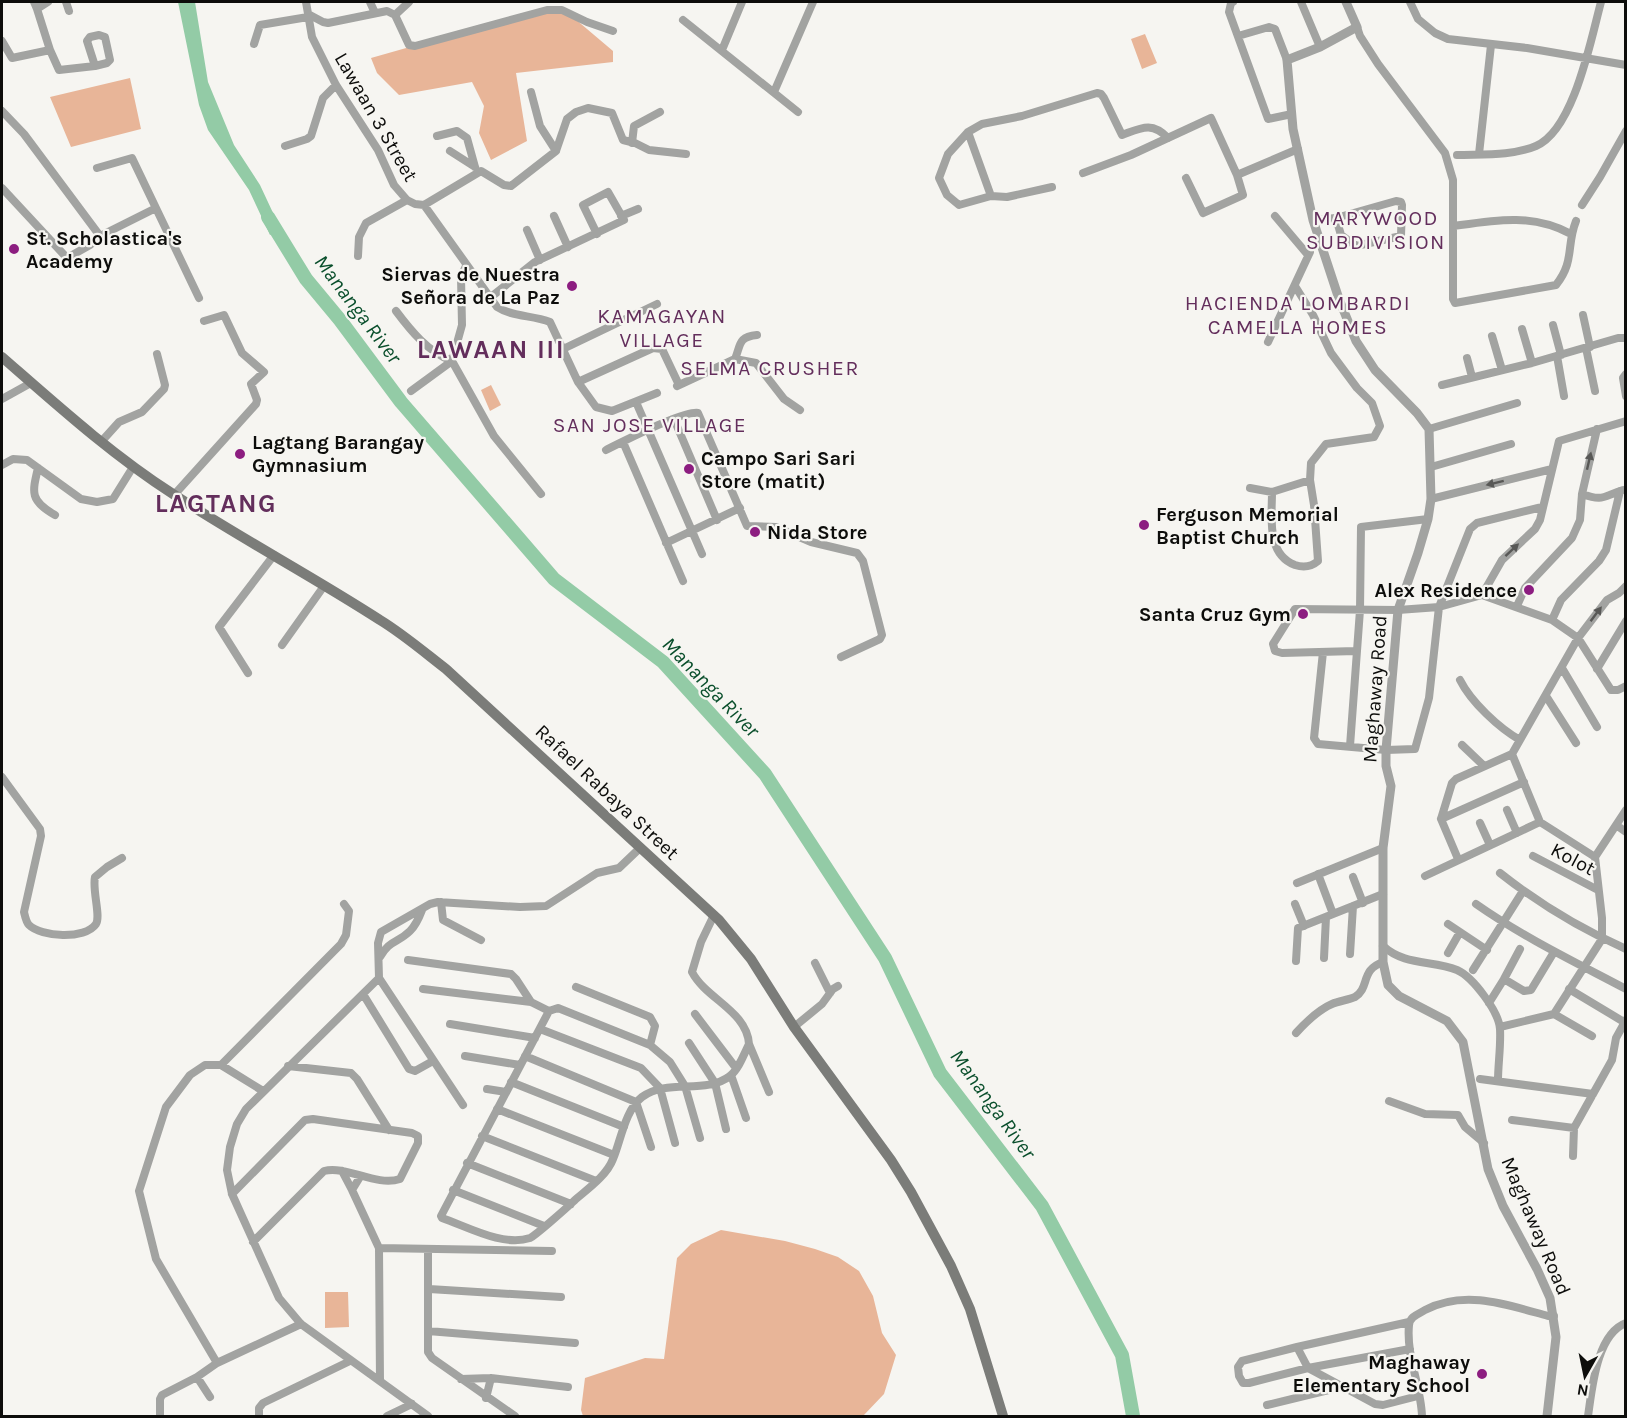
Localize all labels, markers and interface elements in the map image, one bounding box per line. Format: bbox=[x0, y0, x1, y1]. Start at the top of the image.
street label: Lawaan 3 Street bbox=[330, 48, 422, 186]
district label: MARYWOOD SUBDIVISION bbox=[1306, 206, 1446, 254]
place label: St. Scholastica's Academy bbox=[26, 227, 182, 273]
marker: St. Scholastica's Academy bbox=[7, 242, 21, 256]
water label: Mananga River bbox=[309, 250, 407, 369]
place label: Siervas de Nuestra Señora de La Paz bbox=[381, 263, 560, 309]
marker: Siervas de Nuestra Señora de La Paz bbox=[565, 279, 579, 293]
district label: HACIENDA LOMBARDI CAMELLA HOMES bbox=[1185, 291, 1411, 339]
district label: KAMAGAYAN VILLAGE bbox=[597, 304, 727, 352]
district label: LAWAAN III bbox=[417, 334, 565, 365]
district label: SELMA CRUSHER bbox=[680, 356, 860, 380]
district label: SAN JOSE VILLAGE bbox=[553, 413, 747, 437]
place label: Lagtang Barangay Gymnasium bbox=[252, 431, 424, 477]
marker: Lagtang Barangay Gymnasium bbox=[233, 447, 247, 461]
place label: Campo Sari Sari Store (matit) bbox=[701, 447, 856, 493]
one-way arrow bbox=[1585, 452, 1595, 471]
marker: Campo Sari Sari Store (matit) bbox=[682, 462, 696, 476]
one-way arrow bbox=[1486, 478, 1505, 488]
district label: LAGTANG bbox=[155, 488, 277, 519]
place label: Ferguson Memorial Baptist Church bbox=[1156, 503, 1339, 549]
marker: Ferguson Memorial Baptist Church bbox=[1137, 518, 1151, 532]
place label: Nida Store bbox=[767, 521, 867, 544]
marker: Nida Store bbox=[748, 525, 762, 539]
one-way arrow bbox=[1504, 544, 1519, 557]
place label: Alex Residence bbox=[1375, 579, 1517, 602]
marker: Alex Residence bbox=[1522, 583, 1536, 597]
place label: Santa Cruz Gym bbox=[1139, 603, 1291, 626]
one-way arrow bbox=[1590, 606, 1602, 621]
marker: Santa Cruz Gym bbox=[1296, 607, 1310, 621]
street label: Maghaway Road bbox=[1358, 614, 1392, 764]
water label: Mananga River bbox=[657, 632, 765, 742]
street label: Rafael Rabaya Street bbox=[530, 720, 684, 865]
street label: Kolot bbox=[1547, 838, 1600, 880]
water label: Mananga River bbox=[945, 1045, 1041, 1164]
street label: Maghaway Road bbox=[1497, 1153, 1575, 1299]
north arrow bbox=[1555, 1346, 1615, 1406]
place label: Maghaway Elementary School bbox=[1292, 1351, 1470, 1397]
marker: Maghaway Elementary School bbox=[1475, 1367, 1489, 1381]
text: N bbox=[1576, 1380, 1590, 1401]

